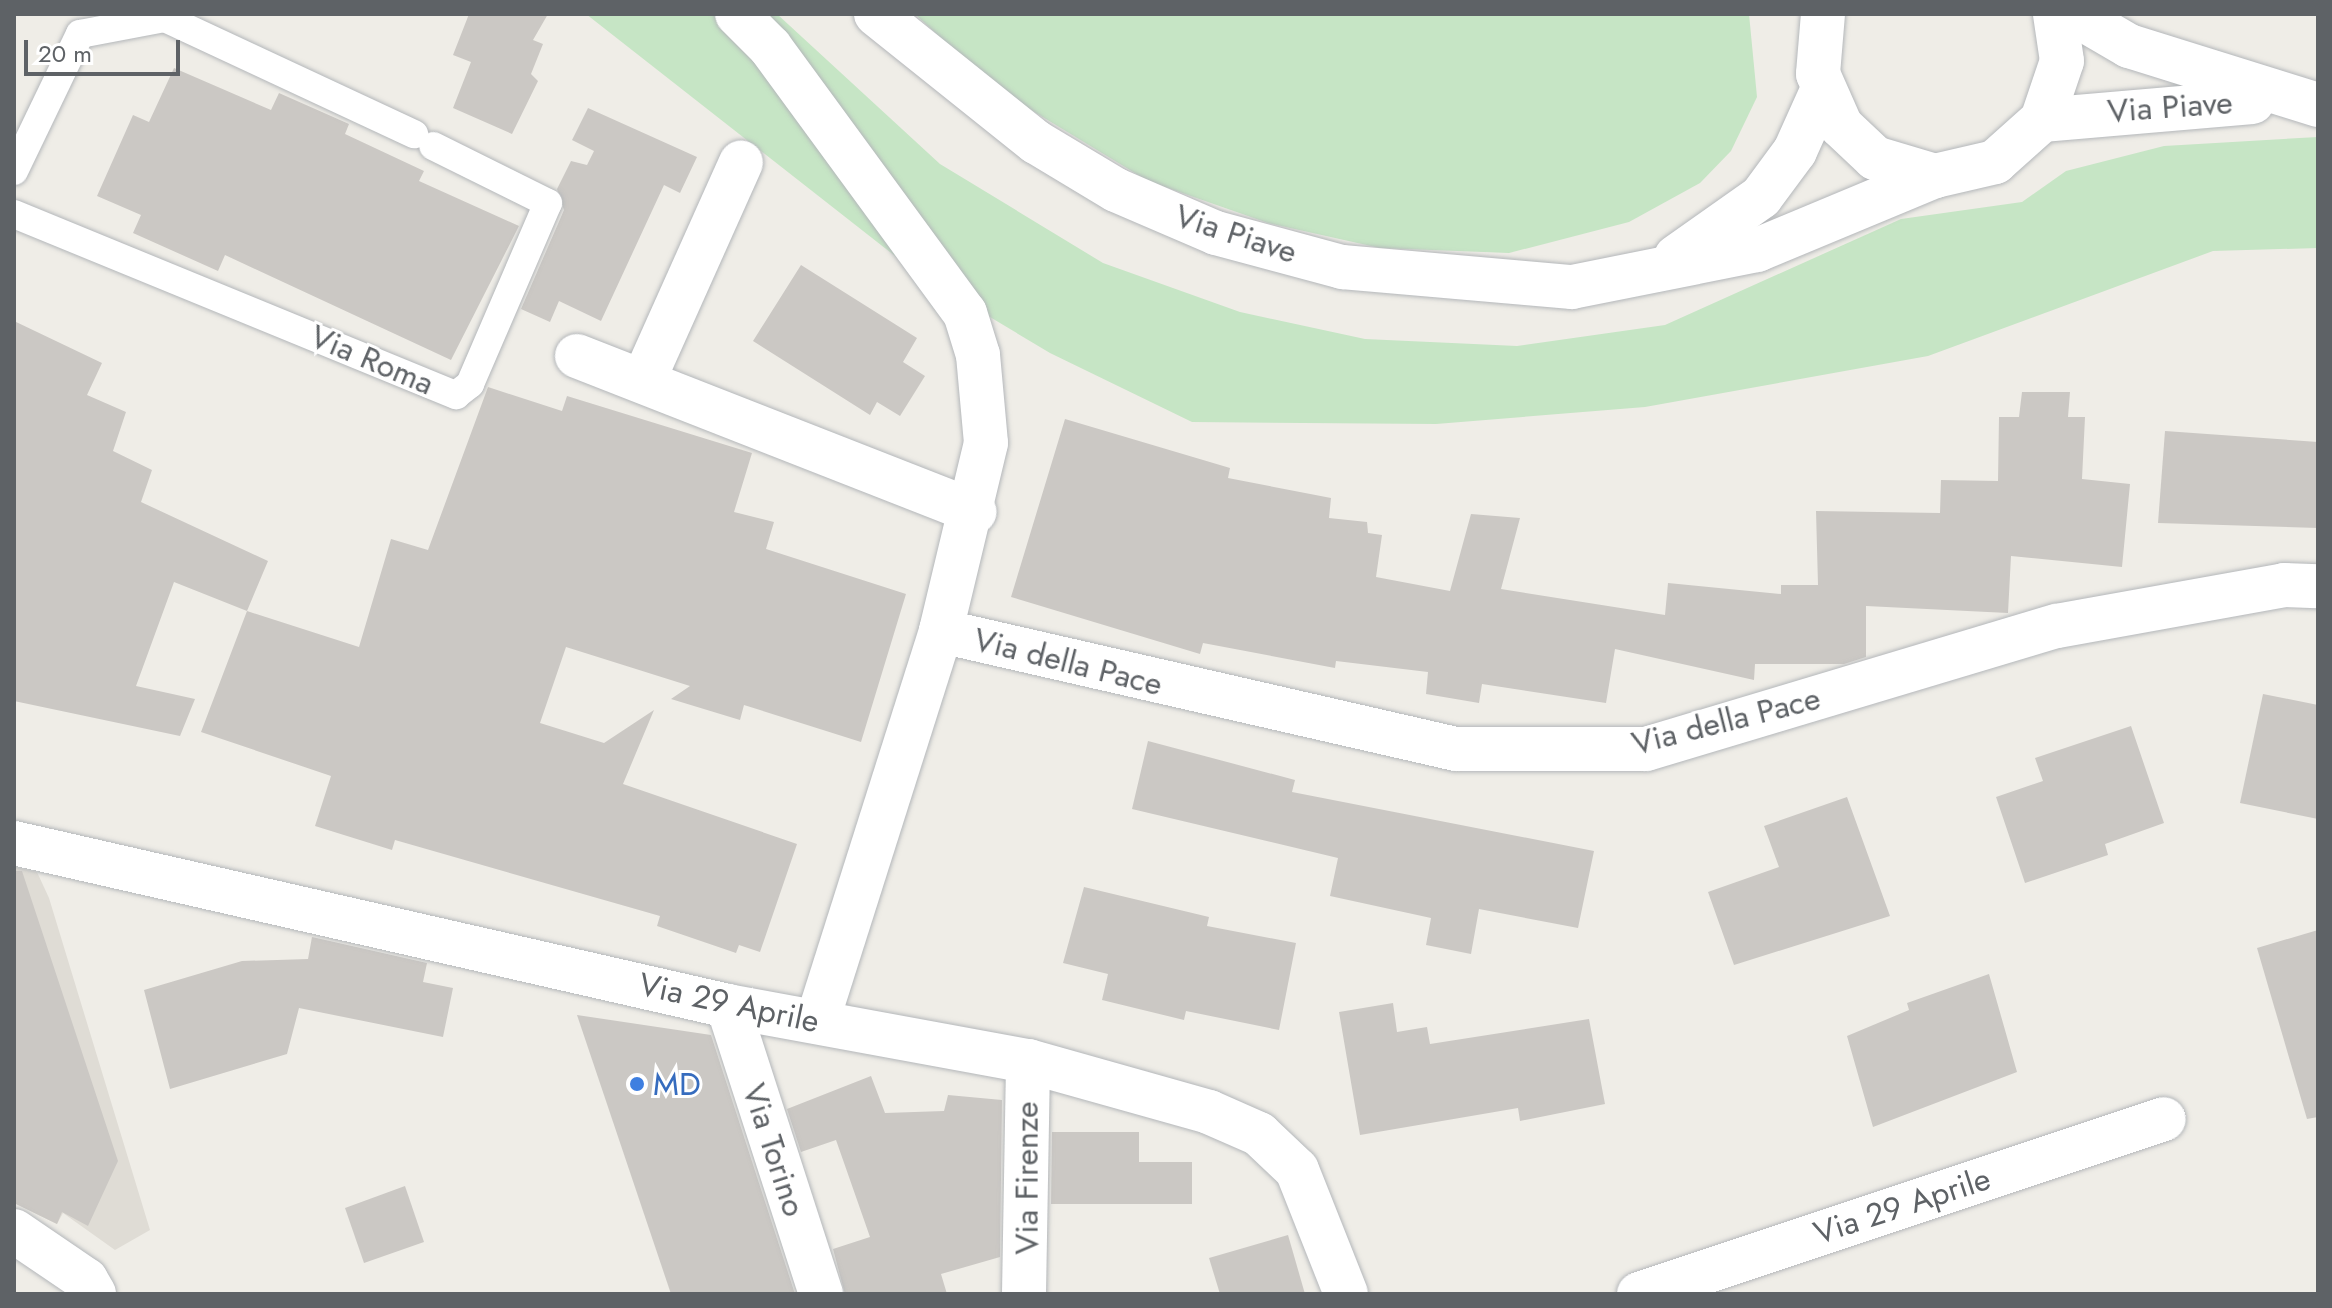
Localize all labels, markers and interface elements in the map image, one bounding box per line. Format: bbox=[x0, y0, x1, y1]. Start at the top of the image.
scale bar bbox=[28, 24, 184, 74]
text: 20 m bbox=[38, 36, 92, 71]
street label: Via Piave bbox=[2106, 83, 2234, 131]
street label: Via Piave bbox=[1170, 196, 1302, 272]
street label: Via Roma bbox=[305, 317, 439, 403]
street label: Via della Pace bbox=[970, 620, 1166, 704]
street label: Via della Pace bbox=[1628, 679, 1824, 763]
street label: Via 29 Aprile bbox=[635, 965, 823, 1041]
place label: MD bbox=[653, 1065, 701, 1103]
marker: MD bbox=[628, 1075, 646, 1093]
street label: Via Torino bbox=[735, 1079, 813, 1221]
street label: Via Firenze bbox=[1008, 1101, 1046, 1255]
street label: Via 29 Aprile bbox=[1809, 1159, 1995, 1253]

